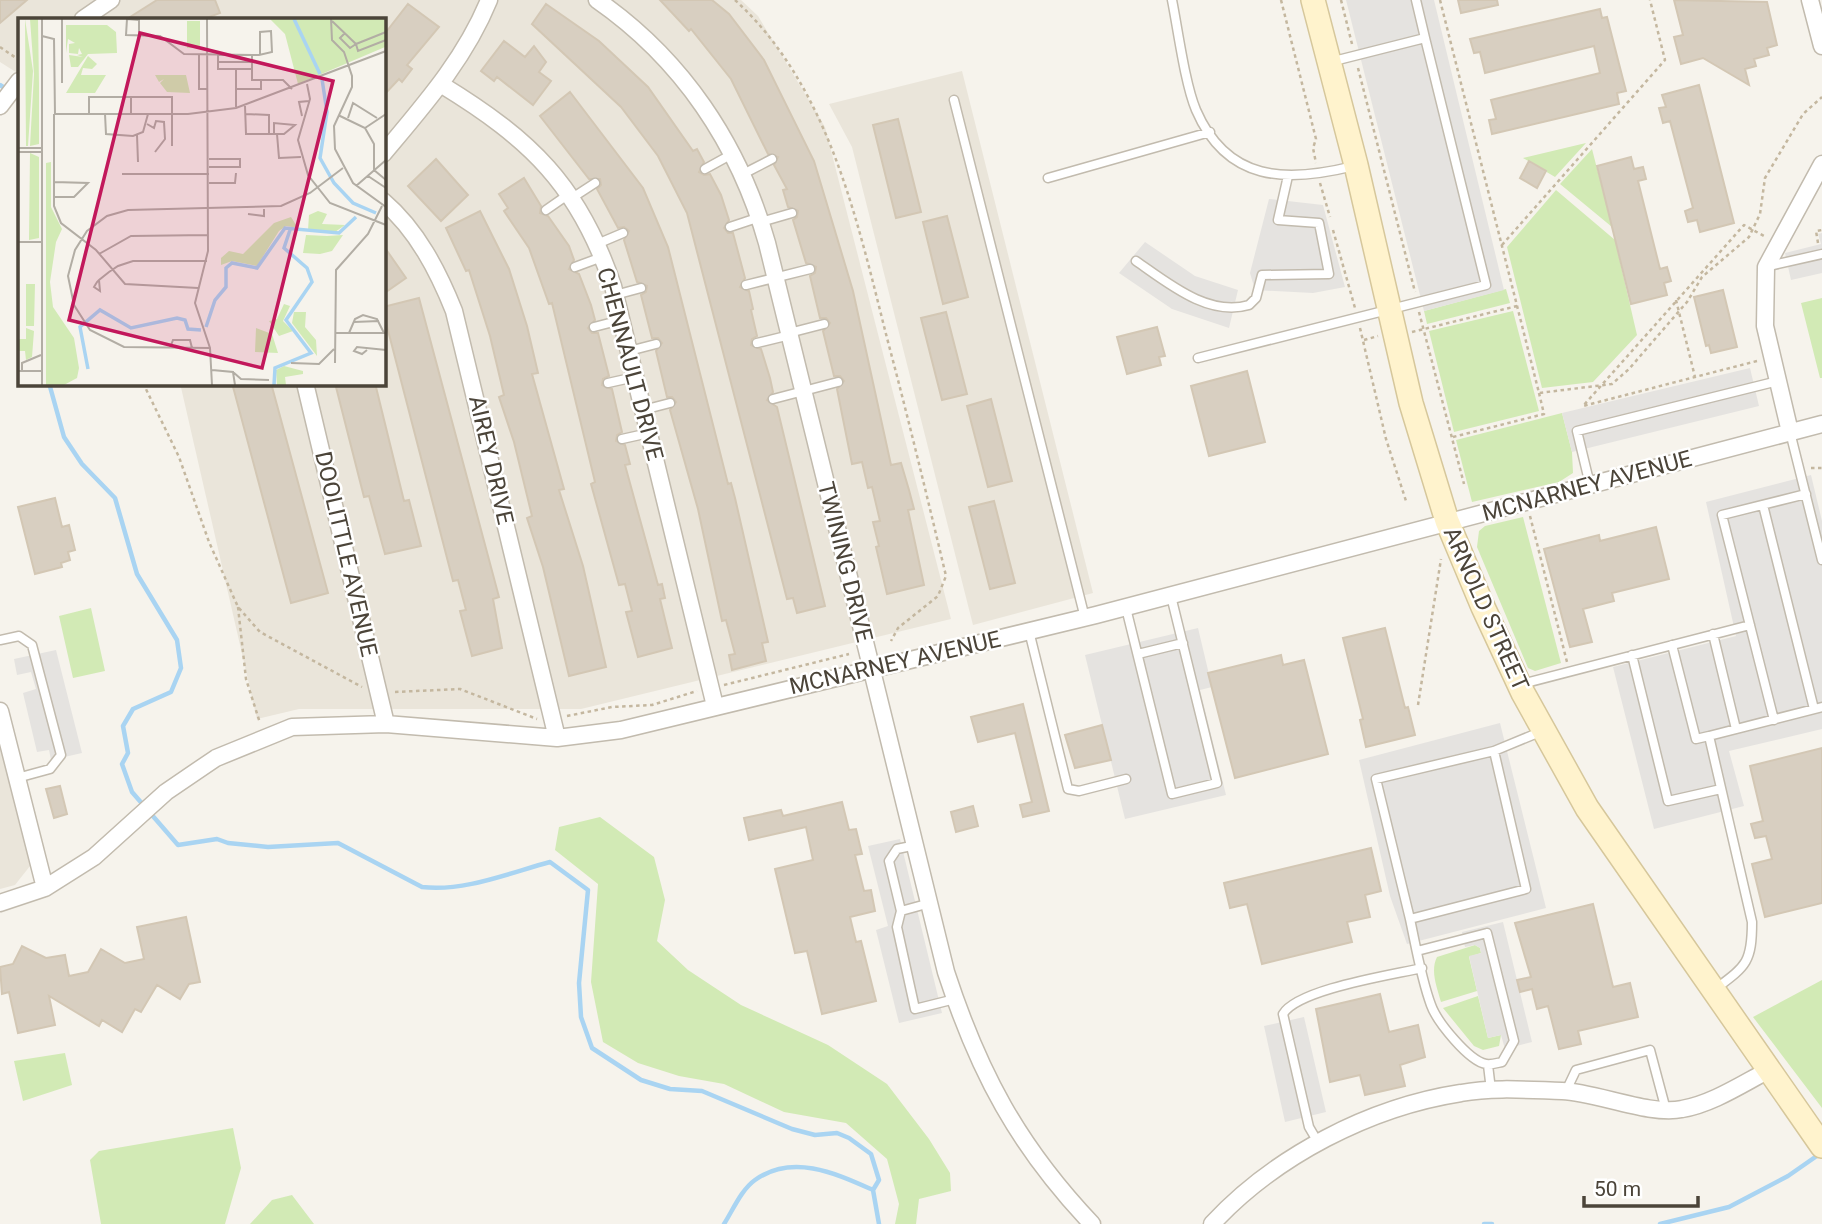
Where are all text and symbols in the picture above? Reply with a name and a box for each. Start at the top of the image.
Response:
inset map [18,18,385,385]
street label: CHENNAULT DRIVE [591,265,669,463]
street label: AIREY DRIVE [463,393,519,527]
street label: MCNARNEY AVENUE [1479,445,1695,527]
street label: DOOLITTLE AVENUE [309,449,383,659]
street label: TWINING DRIVE [812,479,878,645]
street label: ARNOLD STREET [1438,523,1534,695]
street label: MCNARNEY AVENUE [787,626,1003,700]
scale bar [1584,1164,1698,1208]
text: 50 m [1594,1177,1641,1201]

